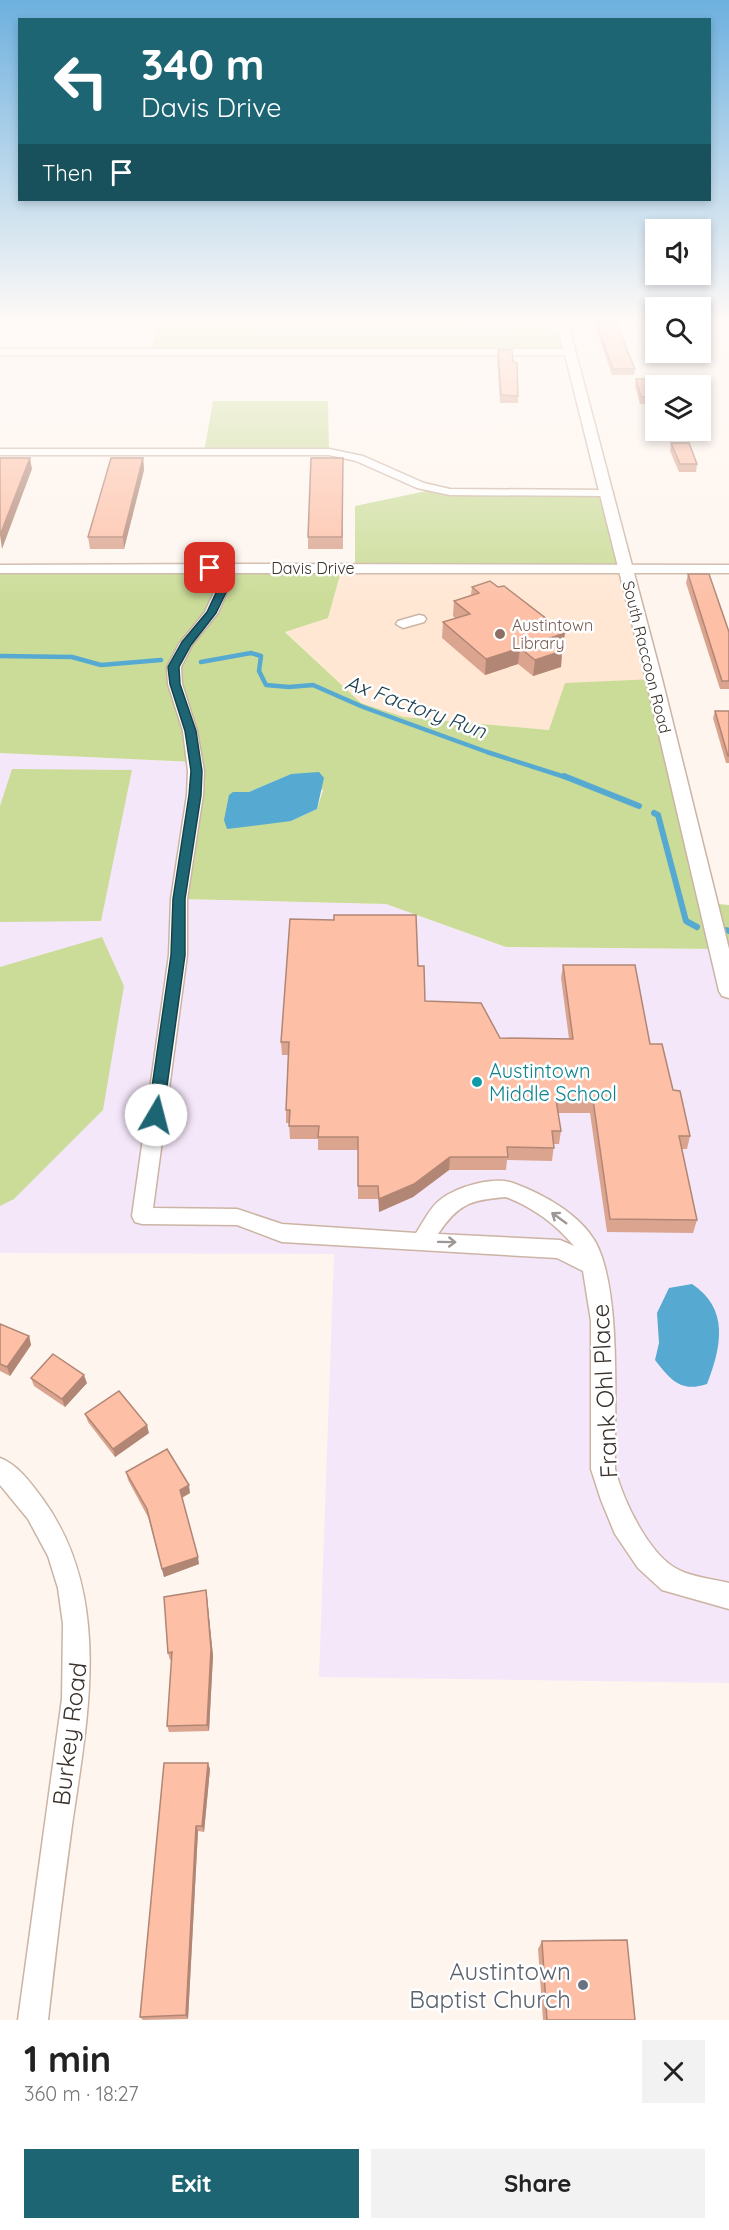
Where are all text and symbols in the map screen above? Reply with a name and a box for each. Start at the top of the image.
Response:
text: 340 m [141,38,265,91]
icon: left [42,42,120,120]
text: Davis Drive [141,90,282,124]
icon: arrive [105,156,138,189]
text: Then [42,159,93,187]
map controls [645,219,711,441]
button: sound [645,219,711,285]
button: search [645,297,711,363]
button: layers [645,375,711,441]
pin [184,542,235,593]
icon: arrive [193,551,226,584]
street label: Davis Drive [271,558,355,578]
street label: South Raccoon Road [618,579,676,735]
place label: Austintown Library [512,615,593,653]
marker: Austintown Library [493,627,507,641]
water label: Ax Factory Run [342,668,491,744]
place label: Austintown Middle School [489,1058,617,1106]
marker: Austintown Middle School [470,1075,484,1089]
position arrow [124,1083,188,1147]
one-way arrow [552,1212,568,1224]
one-way arrow [437,1236,457,1248]
street label: Frank Ohl Place [584,1303,624,1479]
street label: Burkey Road [45,1661,93,1807]
place label: Austintown Baptist Church [409,1956,571,2014]
marker: Austintown Baptist Church [576,1978,590,1992]
text: 1 min [24,2036,111,2081]
button: close [642,2040,705,2103]
text: 360 m · 18:27 [24,2081,139,2106]
button: Exit [24,2149,359,2218]
button: Share [371,2149,705,2218]

